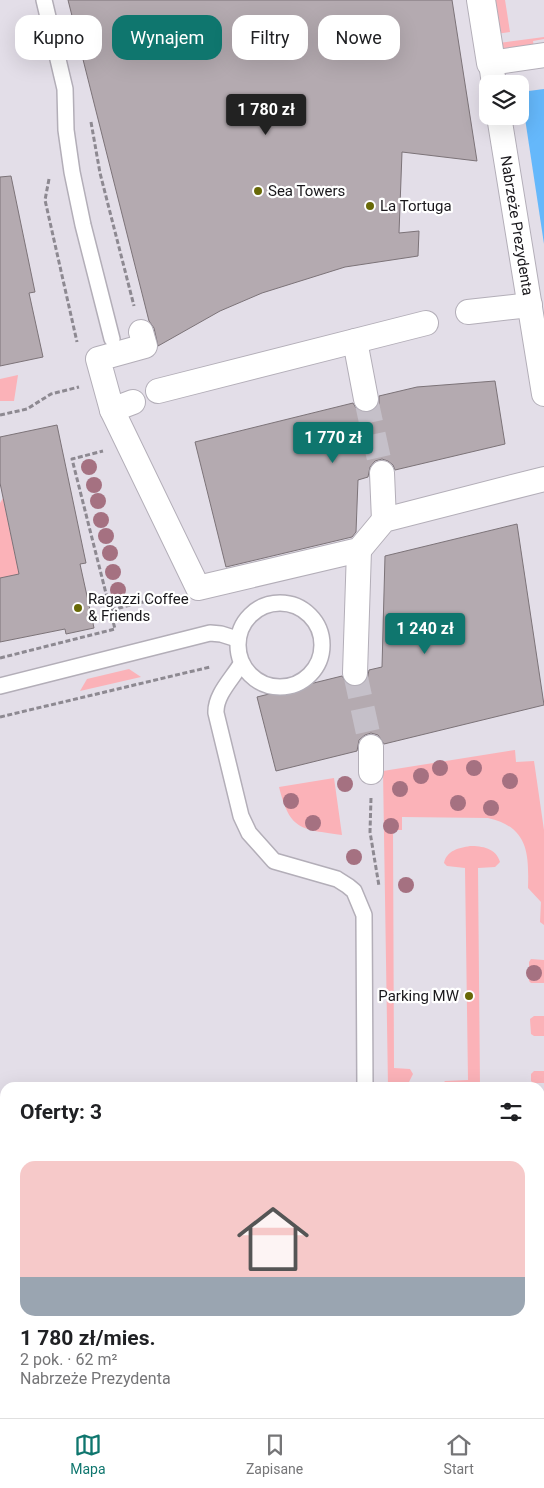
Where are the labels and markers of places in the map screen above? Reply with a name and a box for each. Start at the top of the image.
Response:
pin: 1 780 zł [214,94,318,136]
place label: Sea Towers [268,182,345,200]
marker: Sea Towers [252,185,264,197]
place label: La Tortuga [380,197,452,215]
marker: La Tortuga [364,200,376,212]
pin: 1 770 zł [281,422,385,464]
place label: Ragazzi Coffee & Friends [88,590,189,625]
marker: Ragazzi Coffee & Friends [72,602,84,614]
pin: 1 240 zł [373,612,477,655]
place label: Parking MW [378,987,459,1005]
marker: Parking MW [463,990,475,1002]

